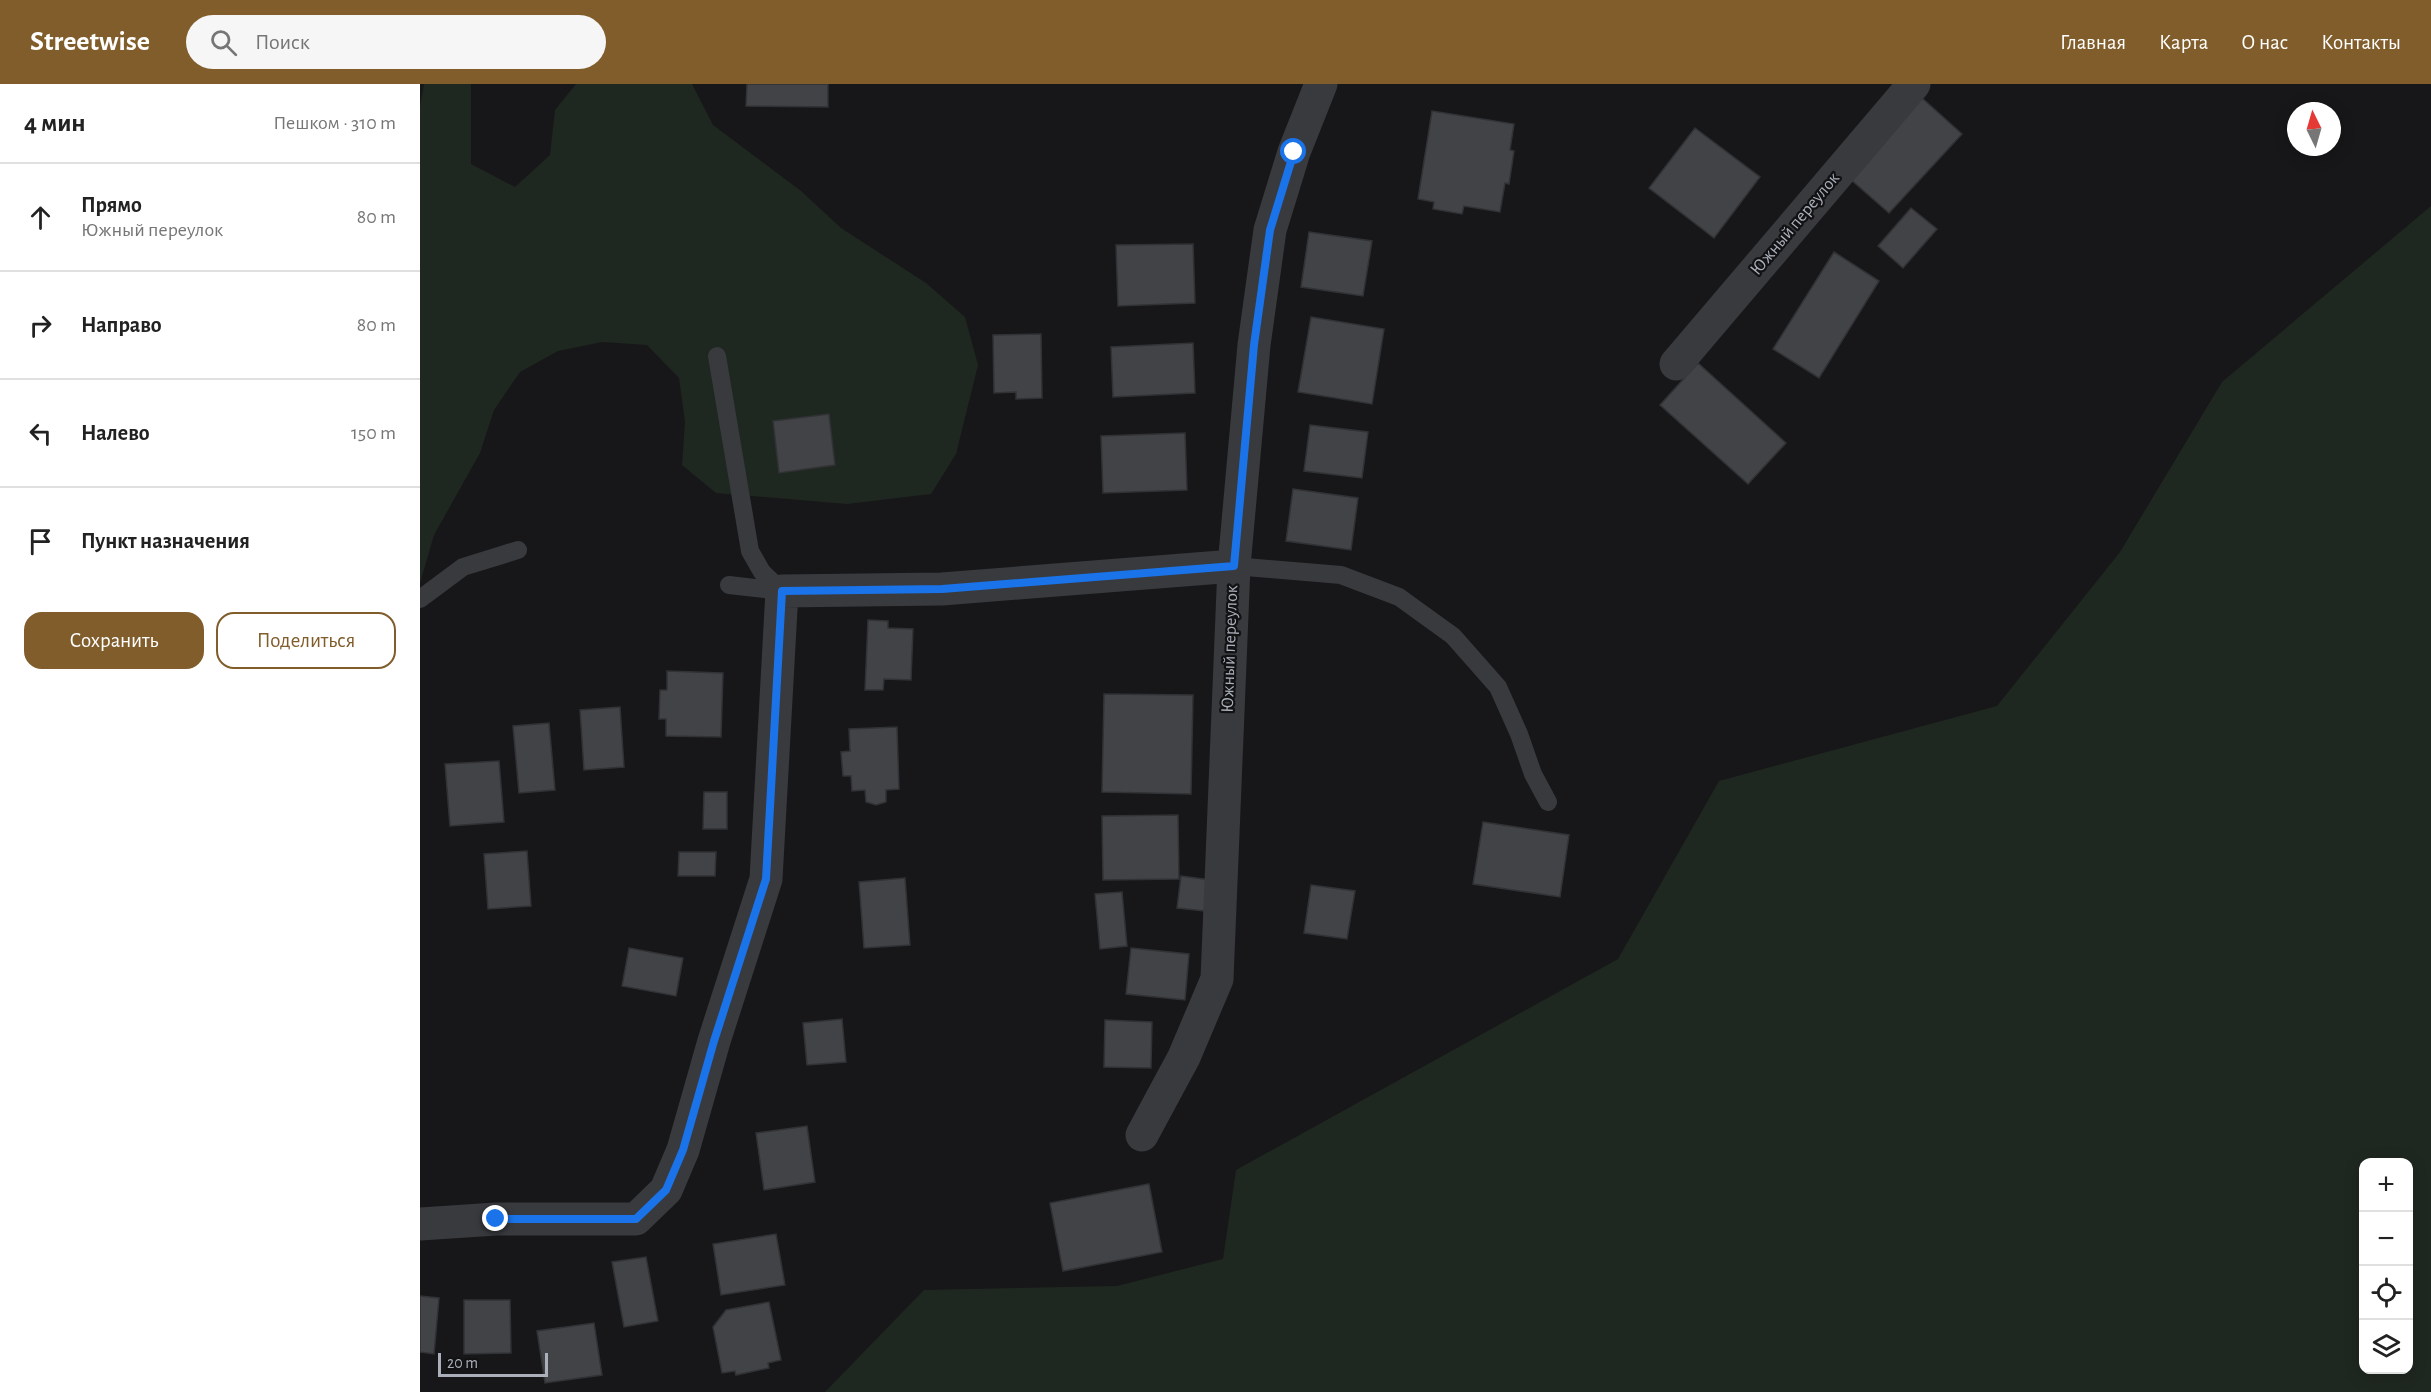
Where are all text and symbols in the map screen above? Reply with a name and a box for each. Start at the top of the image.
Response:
search box [186,15,606,69]
icon: search [207,26,240,59]
text: Streetwise [30,28,150,56]
text: Поиск [255,31,310,53]
text: Главная [2060,32,2126,53]
text: Карта [2159,32,2208,53]
text: О нас [2241,32,2288,53]
text: Контакты [2321,32,2401,53]
north arrow [2287,102,2341,156]
text: 4 мин [24,110,86,136]
text: Пешком · 310 m [273,113,396,133]
route start [1280,138,1306,164]
street label: Южный переулок [1747,169,1843,279]
text: Прямо [81,194,142,216]
icon: ahead [24,201,57,234]
text: 80 m [357,207,396,227]
text: Южный переулок [81,220,223,240]
icon: right [24,309,57,342]
text: Направо [81,314,162,336]
text: 80 m [357,315,396,335]
icon: left [24,417,57,450]
text: Налево [81,422,150,444]
text: 150 m [351,423,396,443]
icon: arrive [24,525,57,558]
text: Пункт назначения [81,530,250,552]
street label: Южный переулок [1219,584,1241,713]
button: Сохранить [24,612,204,669]
button: Поделиться [216,612,396,669]
map controls [2359,1158,2413,1374]
button: + [2359,1158,2413,1212]
route end [482,1205,508,1231]
button: − [2359,1212,2413,1266]
button: locate [2359,1266,2413,1320]
button: layers [2359,1320,2413,1374]
scale bar [438,1350,548,1378]
text: 20 m [447,1355,478,1371]

